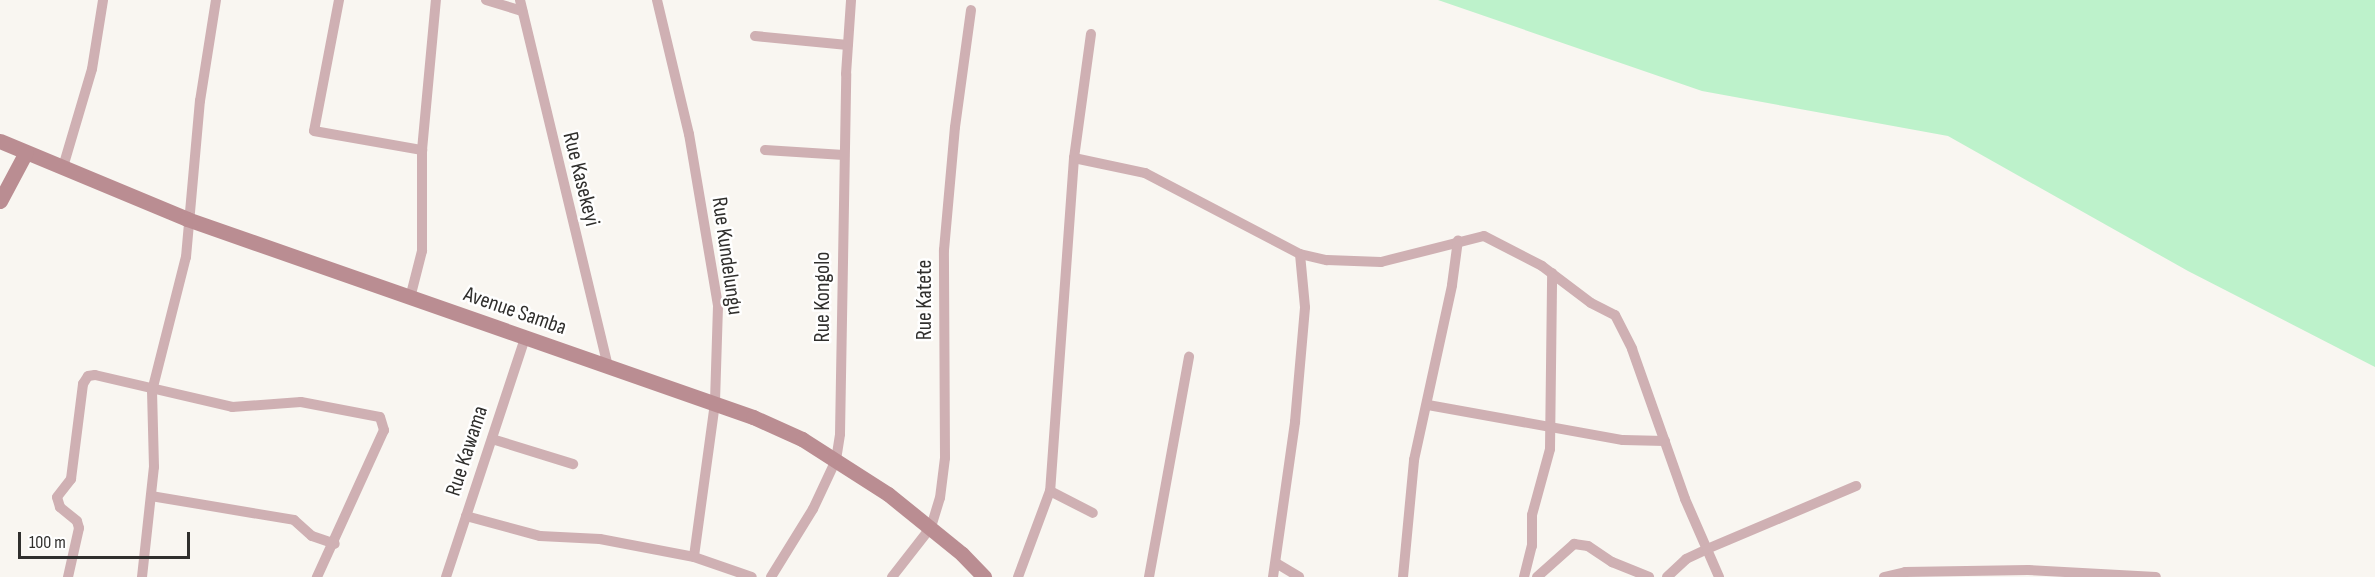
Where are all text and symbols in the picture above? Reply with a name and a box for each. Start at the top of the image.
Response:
street label: Rue Kasekeyi [557,129,605,229]
street label: Rue Kundelungu [706,195,748,317]
street label: Rue Kongolo [810,252,836,342]
street label: Rue Katete [912,260,938,340]
street label: Avenue Samba [460,281,570,341]
street label: Rue Kawama [440,403,494,499]
scale bar [21,520,194,558]
text: 100 m [29,532,66,553]

